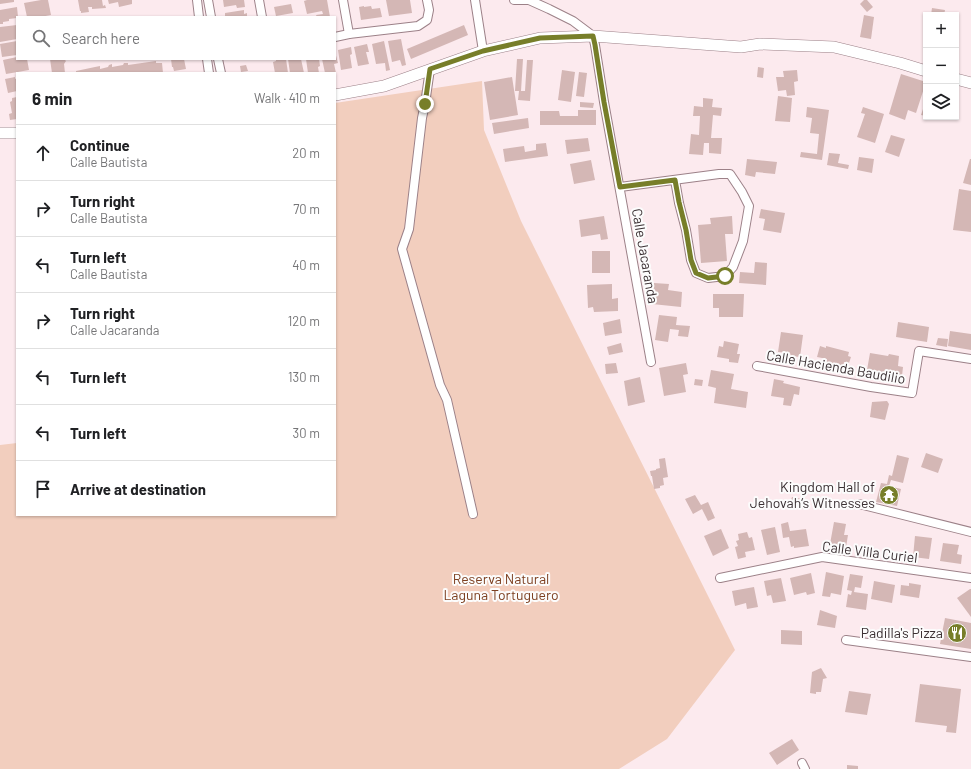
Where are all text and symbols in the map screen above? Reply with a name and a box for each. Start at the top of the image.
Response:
map controls [923,12,959,120]
button: + [923,12,959,48]
search box [16,16,336,60]
icon: search [30,27,52,49]
text: Search here [62,29,140,47]
button: − [923,48,959,84]
button: layers [923,84,959,120]
text: 6 min [32,88,72,108]
text: Walk · 410 m [254,90,320,106]
route end [416,95,434,113]
text: Continue [70,136,130,154]
icon: ahead [32,142,54,164]
text: 20 m [292,145,320,161]
text: Calle Bautista [70,154,147,170]
text: Turn right [70,192,135,210]
icon: right [32,198,54,220]
text: 70 m [293,201,320,217]
street label: Calle Jacaranda [629,207,662,305]
text: Calle Bautista [70,210,147,226]
text: Turn left [70,248,126,266]
icon: left [32,254,54,276]
text: 40 m [292,257,320,273]
text: Calle Bautista [70,266,147,282]
route start [716,267,734,285]
text: Turn right [70,304,135,322]
icon: right [32,310,54,332]
text: 120 m [288,313,320,329]
text: Calle Jacaranda [70,322,160,338]
street label: Calle Hacienda Baudilio [765,346,907,387]
icon: left [32,366,54,388]
text: Turn left [70,368,126,386]
text: 130 m [288,369,320,385]
icon: left [32,422,54,444]
text: Turn left [70,424,126,442]
text: 30 m [293,425,320,441]
icon: arrive [32,478,54,500]
place label: Kingdom Hall of Jehovah’s Witnesses [750,478,875,511]
text: Arrive at destination [70,480,206,498]
temple icon: Kingdom Hall of Jehovah’s Witnesses [878,484,900,506]
street label: Calle Villa Curiel [821,537,919,566]
park label: Reserva Natural Laguna Tortuguero [443,570,559,603]
restaurant icon: Padilla's Pizza [946,622,968,644]
place label: Padilla's Pizza [861,624,943,641]

